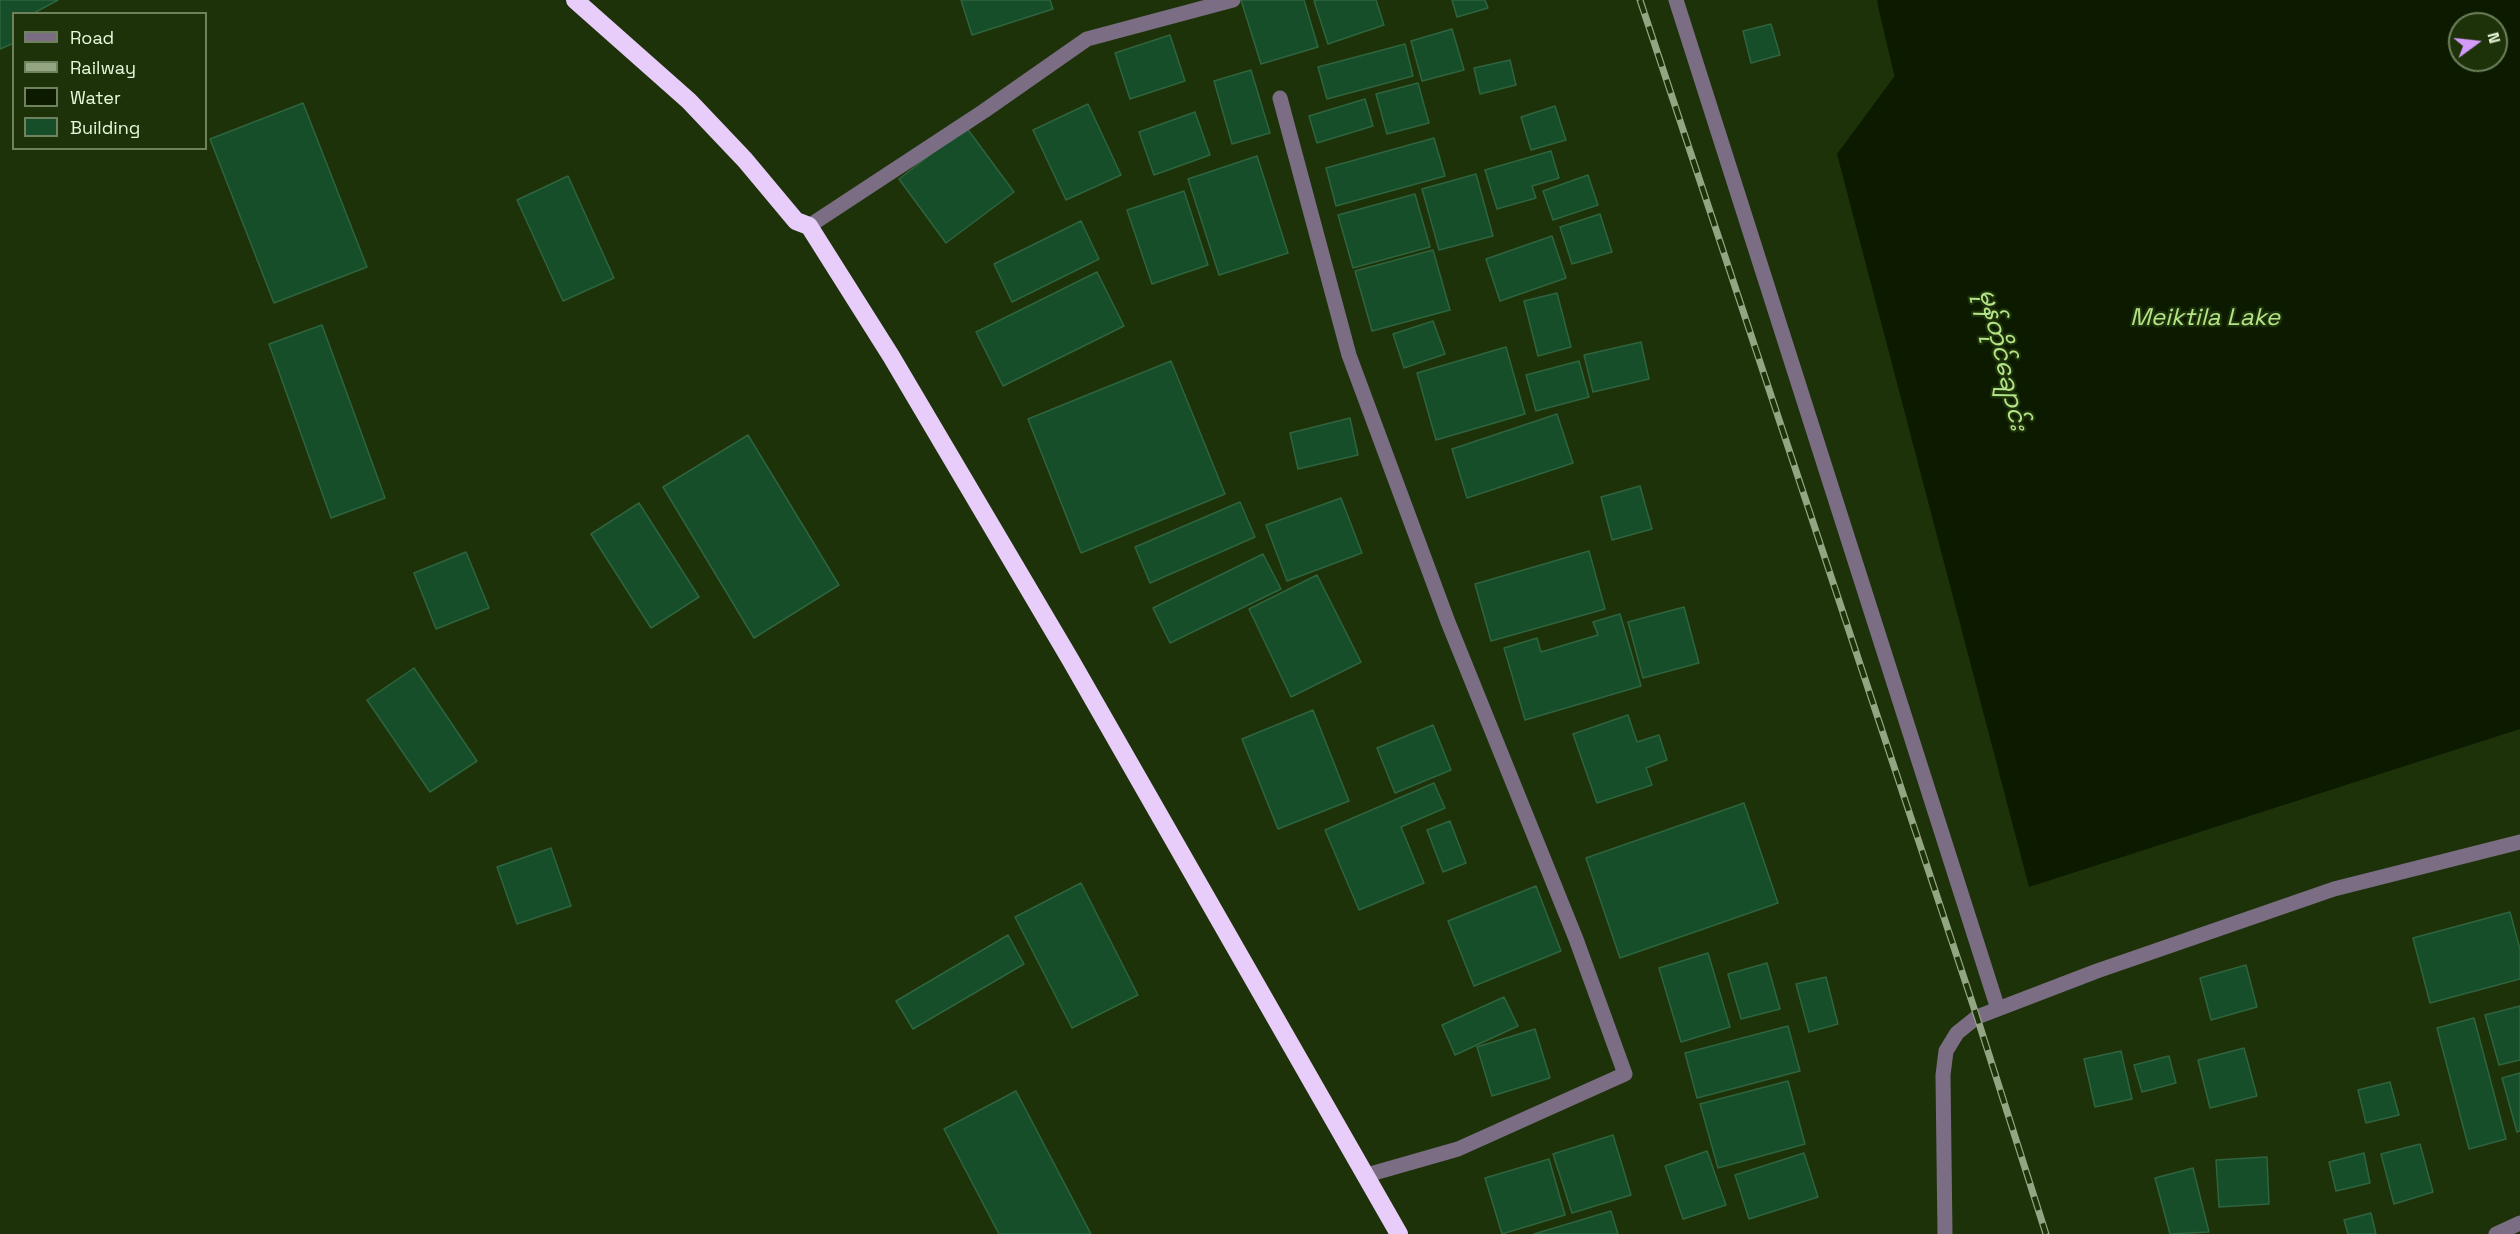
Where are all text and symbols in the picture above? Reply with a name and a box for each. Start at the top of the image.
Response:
legend [12,12,207,150]
north arrow [2448,12,2508,72]
text: Road [70,26,114,49]
text: N [2482,30,2505,46]
text: Railway [70,56,136,79]
text: Water [70,86,121,109]
text: Building [70,116,140,139]
water label: မုန်တိုင်ချောင်း [1972,286,2032,434]
water label: Meiktila Lake [2130,304,2280,332]

